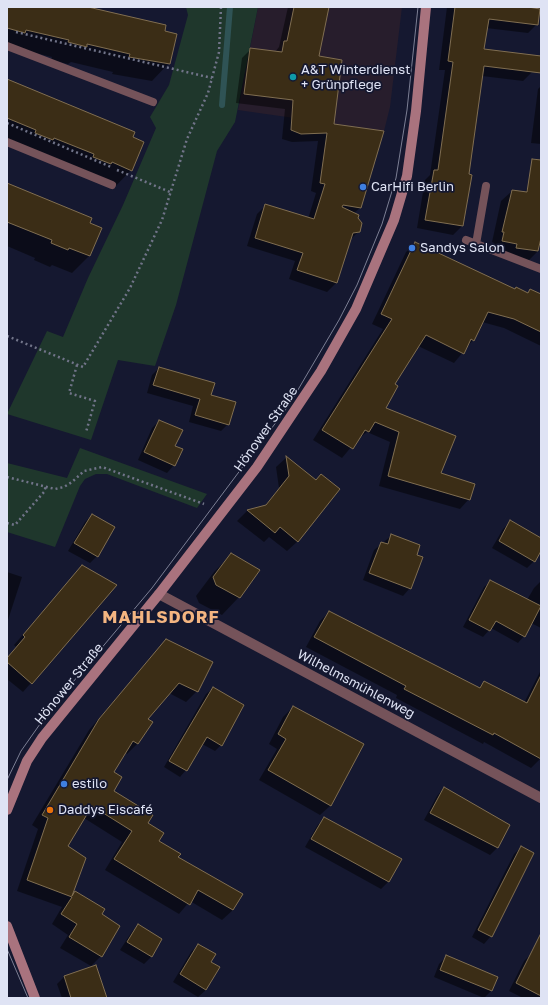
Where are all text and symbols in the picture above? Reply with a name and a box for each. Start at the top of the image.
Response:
place label: A&T Winterdienst + Grünpflege [301,62,410,93]
marker: A&T Winterdienst + Grünpflege [288,72,298,82]
place label: CarHifi Berlin [371,179,454,195]
marker: CarHifi Berlin [358,182,368,192]
place label: Sandys Salon [420,240,505,256]
marker: Sandys Salon [407,243,417,253]
street label: Hönower Straße [231,383,301,475]
district label: MAHLSDORF [102,608,220,628]
street label: Hönower Straße [31,640,107,728]
street label: Wilhelmsmühlenweg [295,646,417,722]
place label: estilo [72,776,107,792]
marker: estilo [59,779,69,789]
place label: Daddys Eiscafé [58,802,153,818]
marker: Daddys Eiscafé [45,805,55,815]

